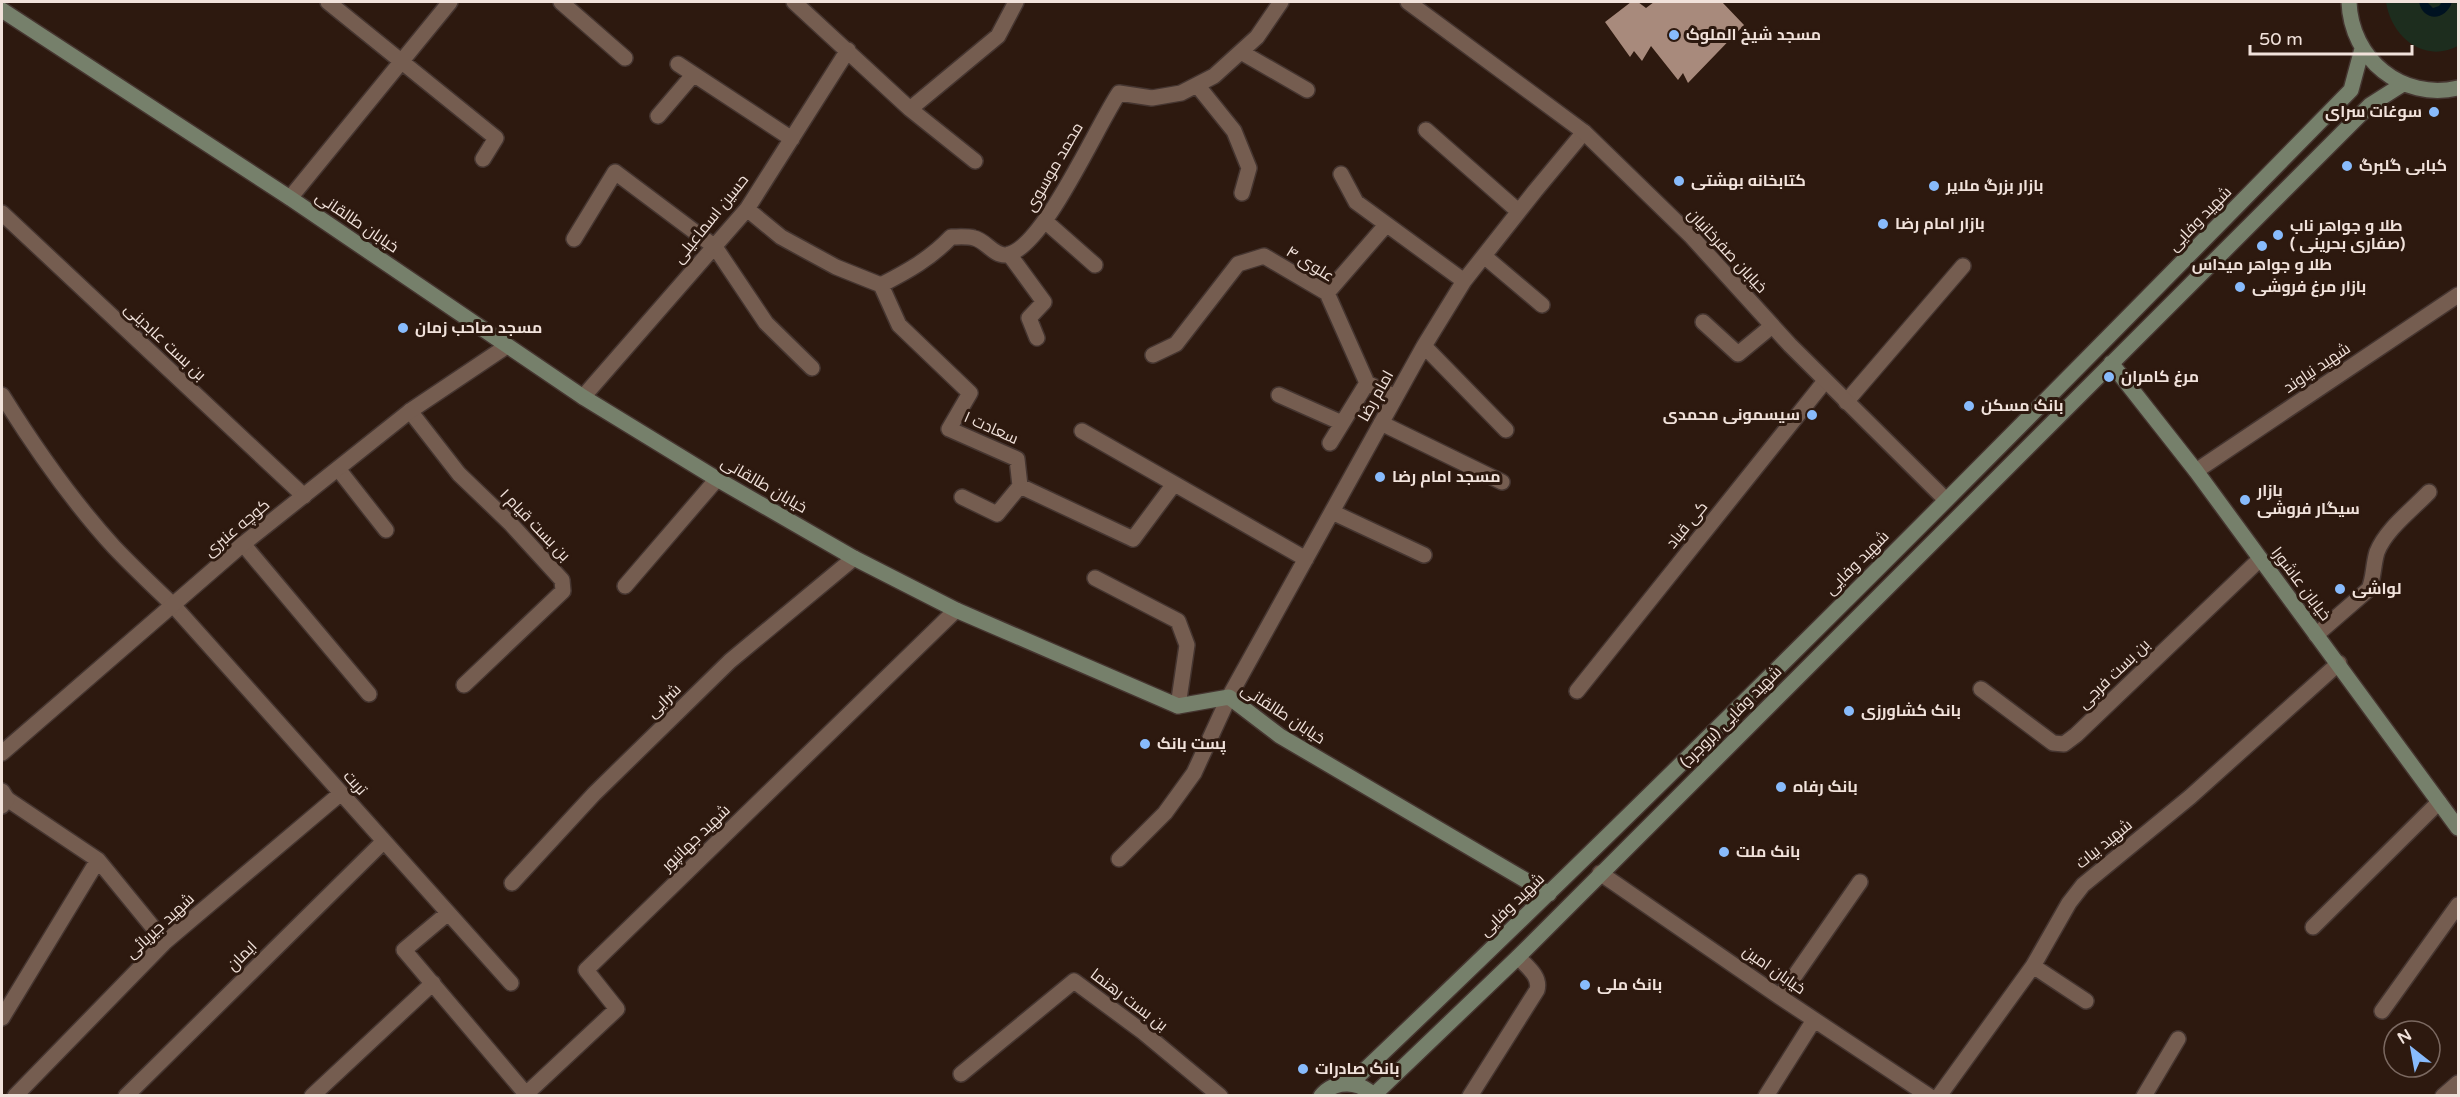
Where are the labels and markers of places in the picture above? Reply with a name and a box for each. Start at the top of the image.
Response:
place label: مسجد شیخ الملوک [1686,25,1821,45]
marker: مسجد شیخ الملوک [1667,28,1681,42]
place label: سوغات سرای [2325,102,2422,122]
marker: سوغات سرای [2427,105,2441,119]
place label: کبابی گلبرگ [2359,156,2447,176]
marker: کبابی گلبرگ [2340,159,2354,173]
place label: کتابخانه بهشتی [1691,171,1806,191]
marker: کتابخانه بهشتی [1672,174,1686,188]
place label: بازار بزرگ ملایر [1945,176,2044,196]
marker: بازار بزرگ ملایر [1927,179,1941,193]
place label: بازار امام رضا [1895,214,1985,235]
place label: طلا و جواهر ناب ( صفاری بحرینی) [2290,216,2405,254]
marker: بازار امام رضا [1876,217,1890,231]
marker: طلا و جواهر ناب ( صفاری بحرینی) [2271,228,2285,242]
marker: طلا و جواهر میداس [2255,239,2269,253]
place label: طلا و جواهر میداس [2192,255,2332,275]
place label: بازار مرغ فروشی [2252,277,2366,297]
marker: بازار مرغ فروشی [2233,280,2247,294]
place label: مسجد صاحب زمان [415,318,542,338]
marker: مسجد صاحب زمان [396,321,410,335]
place label: مرغ کامران [2121,367,2199,387]
marker: مرغ کامران [2102,370,2116,384]
place label: بانک مسکن [1981,396,2064,416]
marker: بانک مسکن [1962,399,1976,413]
place label: سیسمونی محمدی [1663,405,1800,425]
marker: سیسمونی محمدی [1805,408,1819,422]
place label: مسجد امام رضا [1392,467,1501,488]
marker: مسجد امام رضا [1373,470,1387,484]
place label: بازار سیگار فروشی [2256,481,2360,519]
marker: بازار سیگار فروشی [2238,493,2252,507]
place label: لواشی [2352,579,2401,599]
marker: لواشی [2333,582,2347,596]
place label: بانک کشاورزی [1861,701,1961,721]
marker: بانک کشاورزی [1842,704,1856,718]
place label: پست بانک [1157,734,1226,755]
marker: پست بانک [1138,737,1152,751]
place label: بانک رفاه [1793,777,1858,797]
marker: بانک رفاه [1774,780,1788,794]
place label: بانک ملت [1736,842,1800,862]
marker: بانک ملت [1717,845,1731,859]
place label: بانک ملی [1597,975,1662,995]
marker: بانک ملی [1578,978,1592,992]
place label: بانک صادرات [1315,1059,1399,1079]
marker: بانک صادرات [1296,1062,1310,1076]

